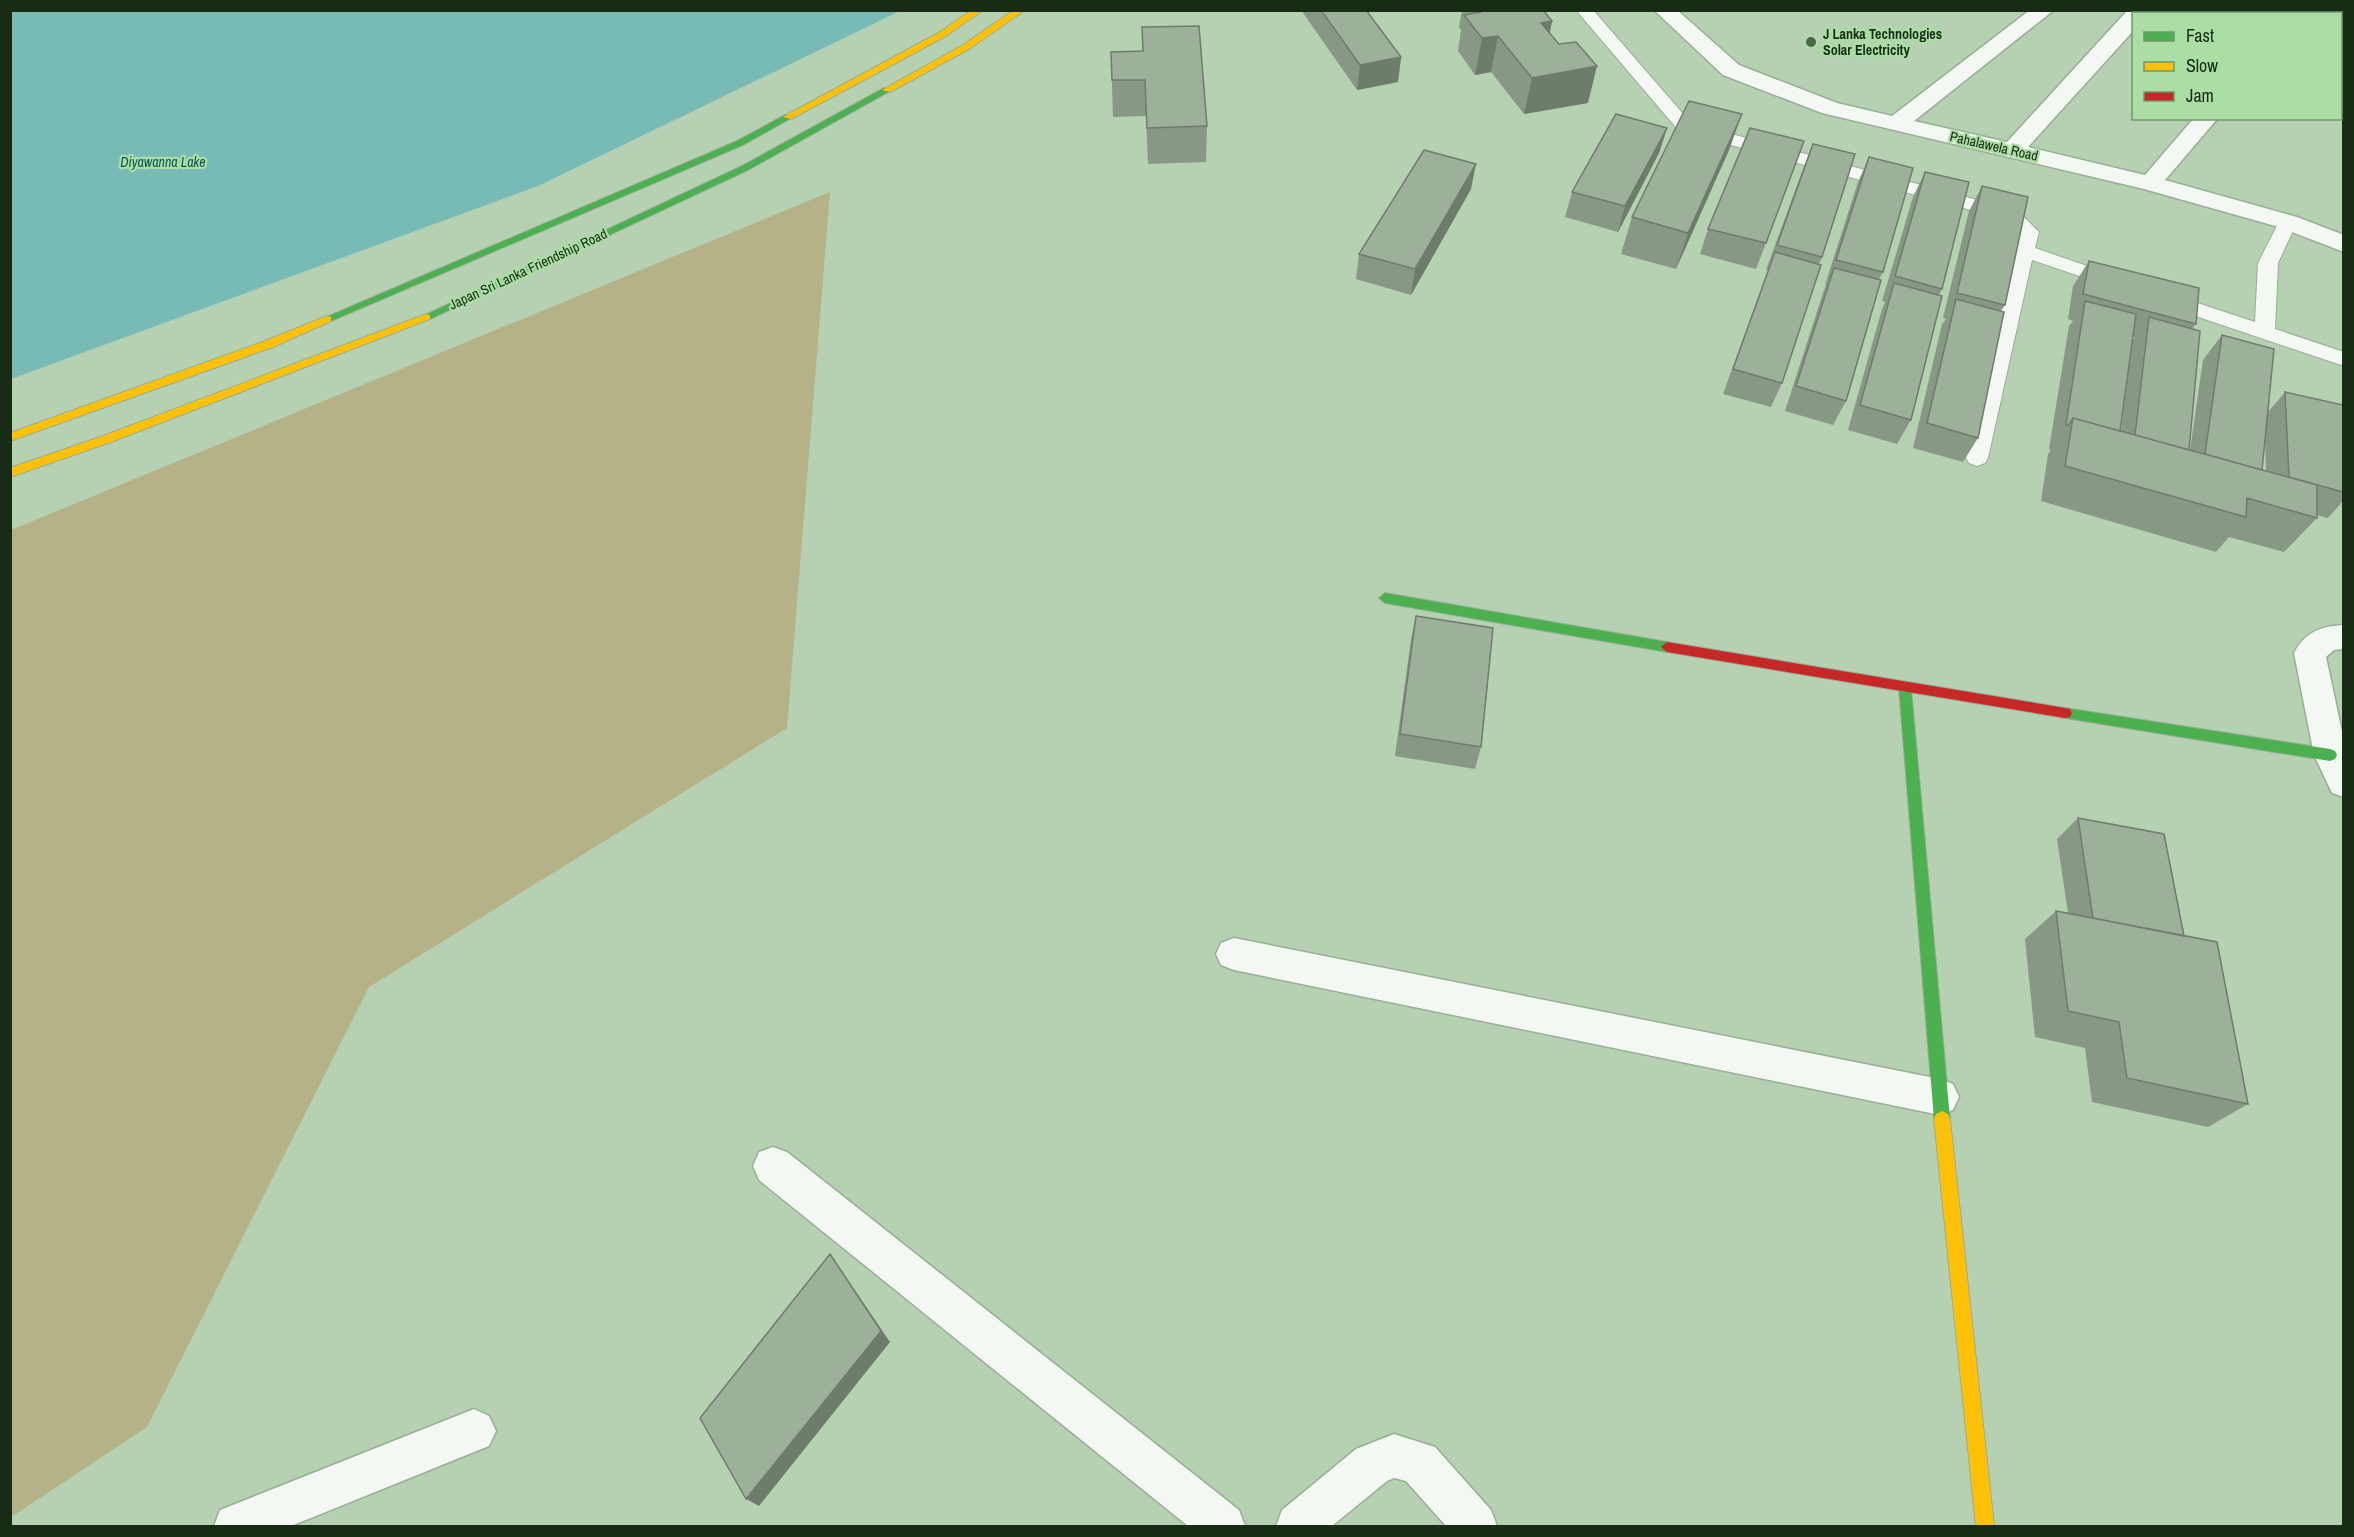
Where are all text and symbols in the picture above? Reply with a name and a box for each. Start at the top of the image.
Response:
legend [2132,12,2342,120]
text: Fast [2186,23,2214,48]
place label: J Lanka Technologies Solar Electricity [1823,25,1942,59]
marker: J Lanka Technologies Solar Electricity [1804,35,1818,49]
text: Slow [2186,53,2218,78]
text: Jam [2186,83,2214,108]
street label: Pahalawela Road [1948,127,2040,165]
water label: Diyawanna Lake [120,153,206,171]
street label: Japan Sri Lanka Friendship Road [446,224,610,314]

